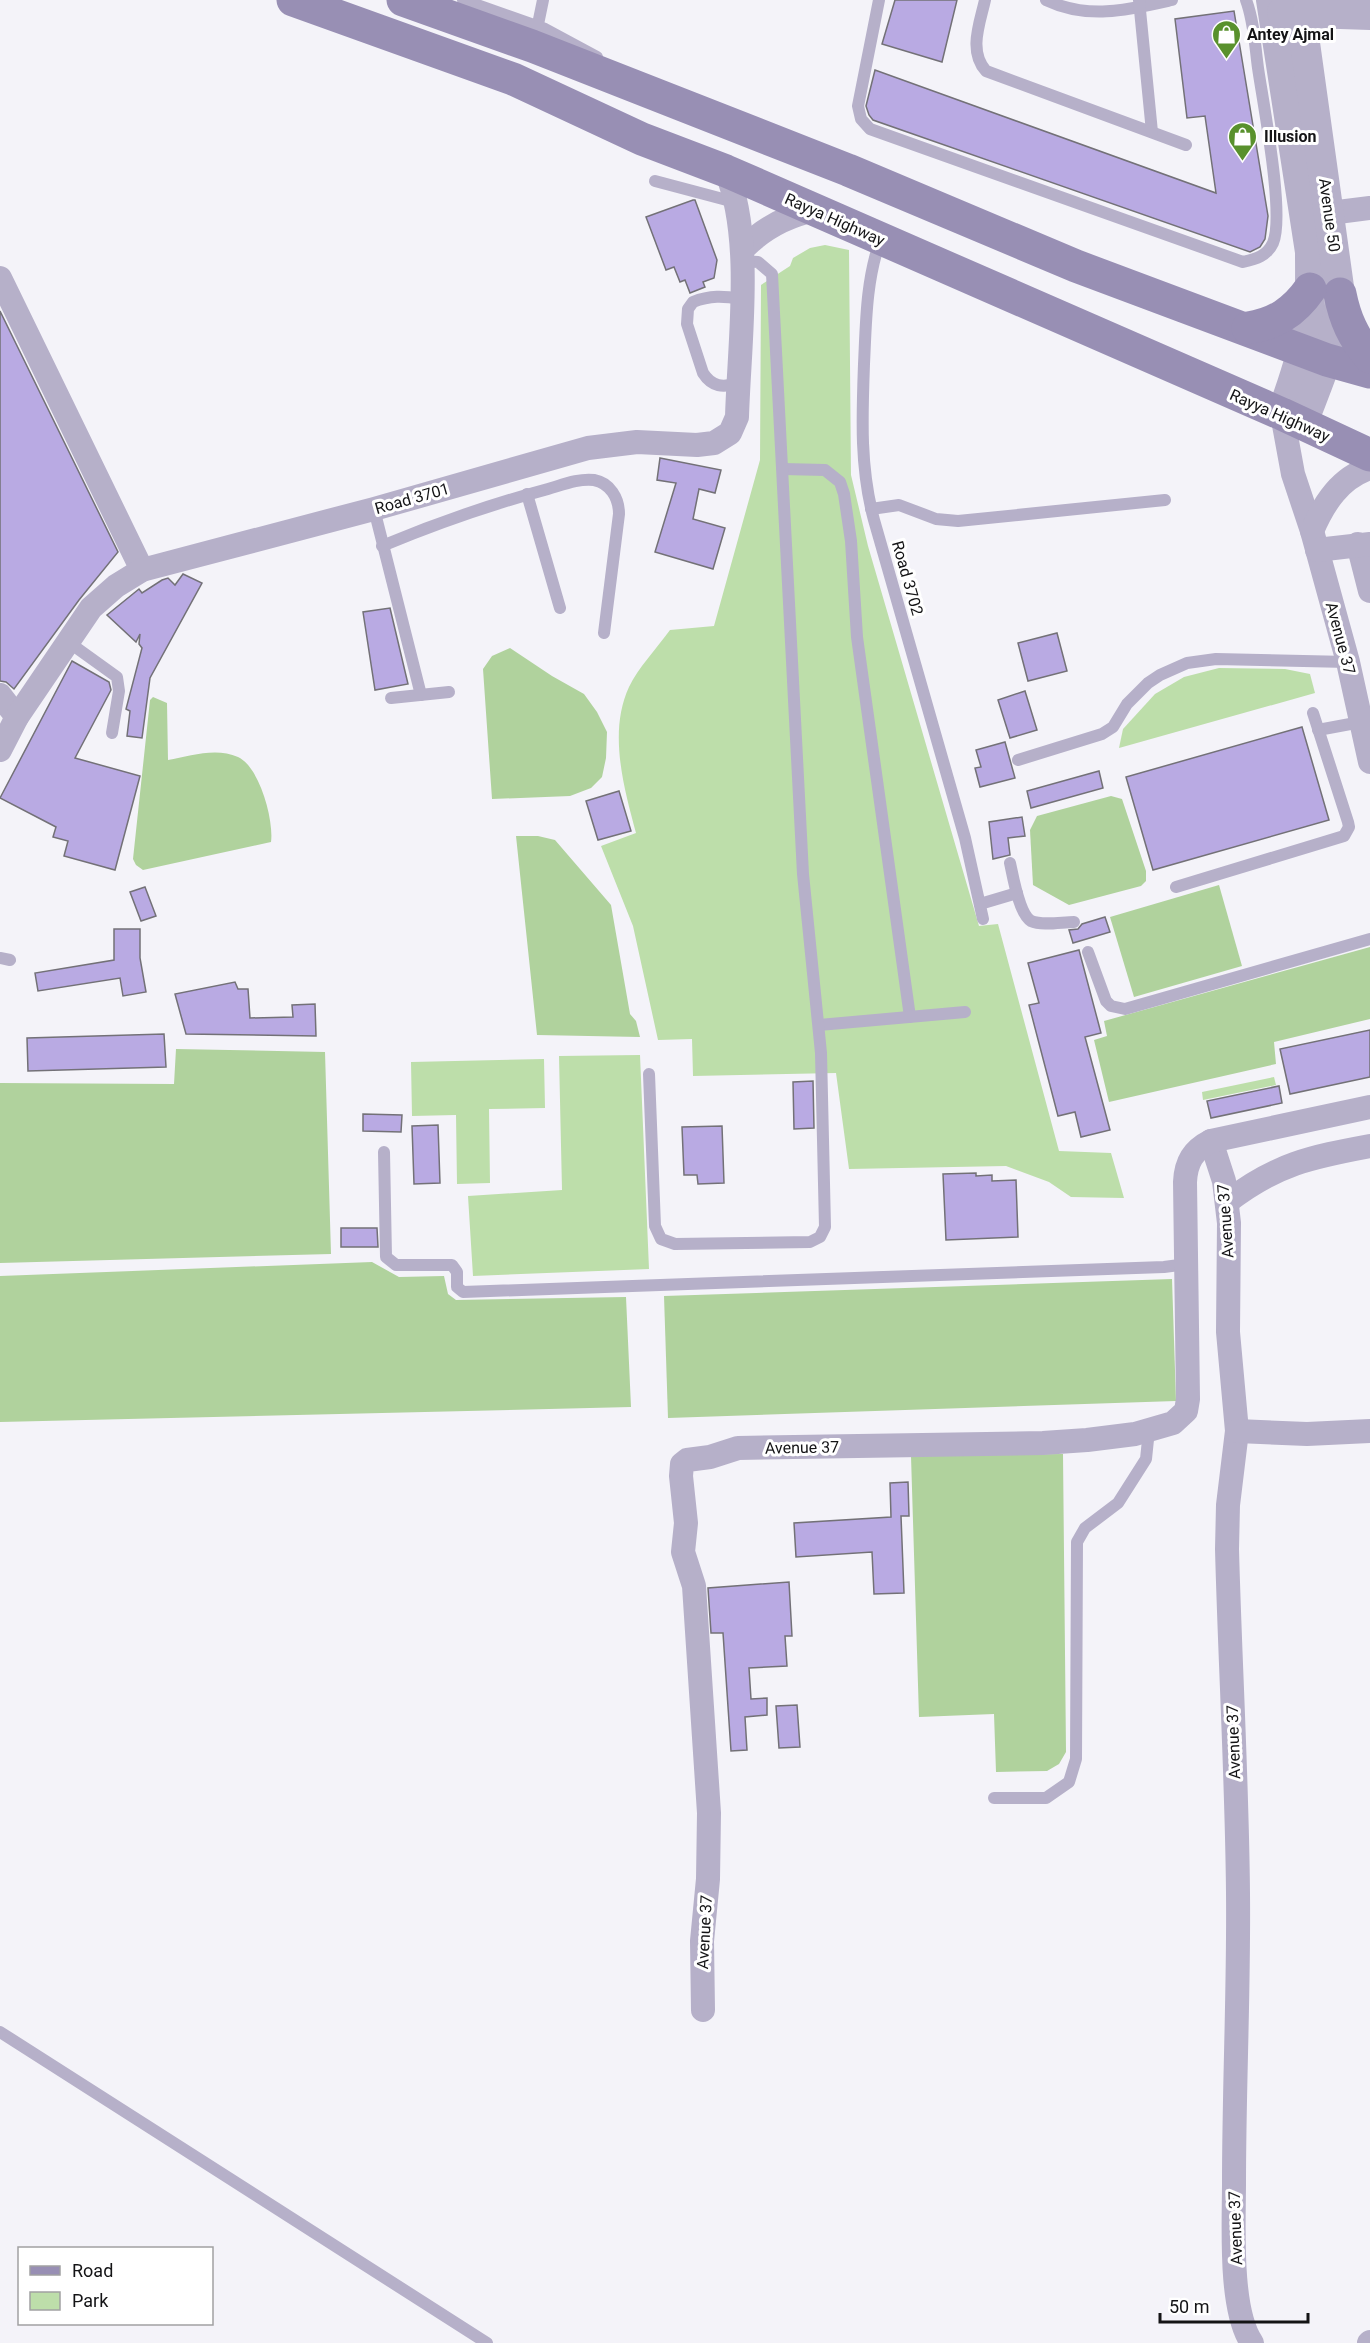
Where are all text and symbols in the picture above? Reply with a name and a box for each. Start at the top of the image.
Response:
shop icon: Antey Ajmal [1210,18,1242,60]
place label: Antey Ajmal [1247,25,1334,44]
shop icon: Illusion [1227,120,1259,162]
place label: Illusion [1264,127,1317,146]
street label: Avenue 50 [1315,177,1344,253]
street label: Rayya Highway [782,189,888,250]
street label: Rayya Highway [1227,385,1333,446]
street label: Road 3701 [373,479,452,518]
street label: Road 3702 [888,539,927,618]
street label: Avenue 37 [1322,600,1359,676]
street label: Avenue 37 [1213,1183,1238,1259]
street label: Avenue 37 [765,1437,839,1458]
street label: Avenue 37 [1223,1705,1244,1779]
street label: Avenue 37 [693,1894,716,1970]
street label: Avenue 37 [1225,2191,1246,2265]
legend [18,2247,213,2325]
text: Road [72,2260,113,2281]
scale bar [1160,2286,1308,2324]
text: Park [72,2290,109,2311]
text: 50 m [1169,2296,1209,2317]

